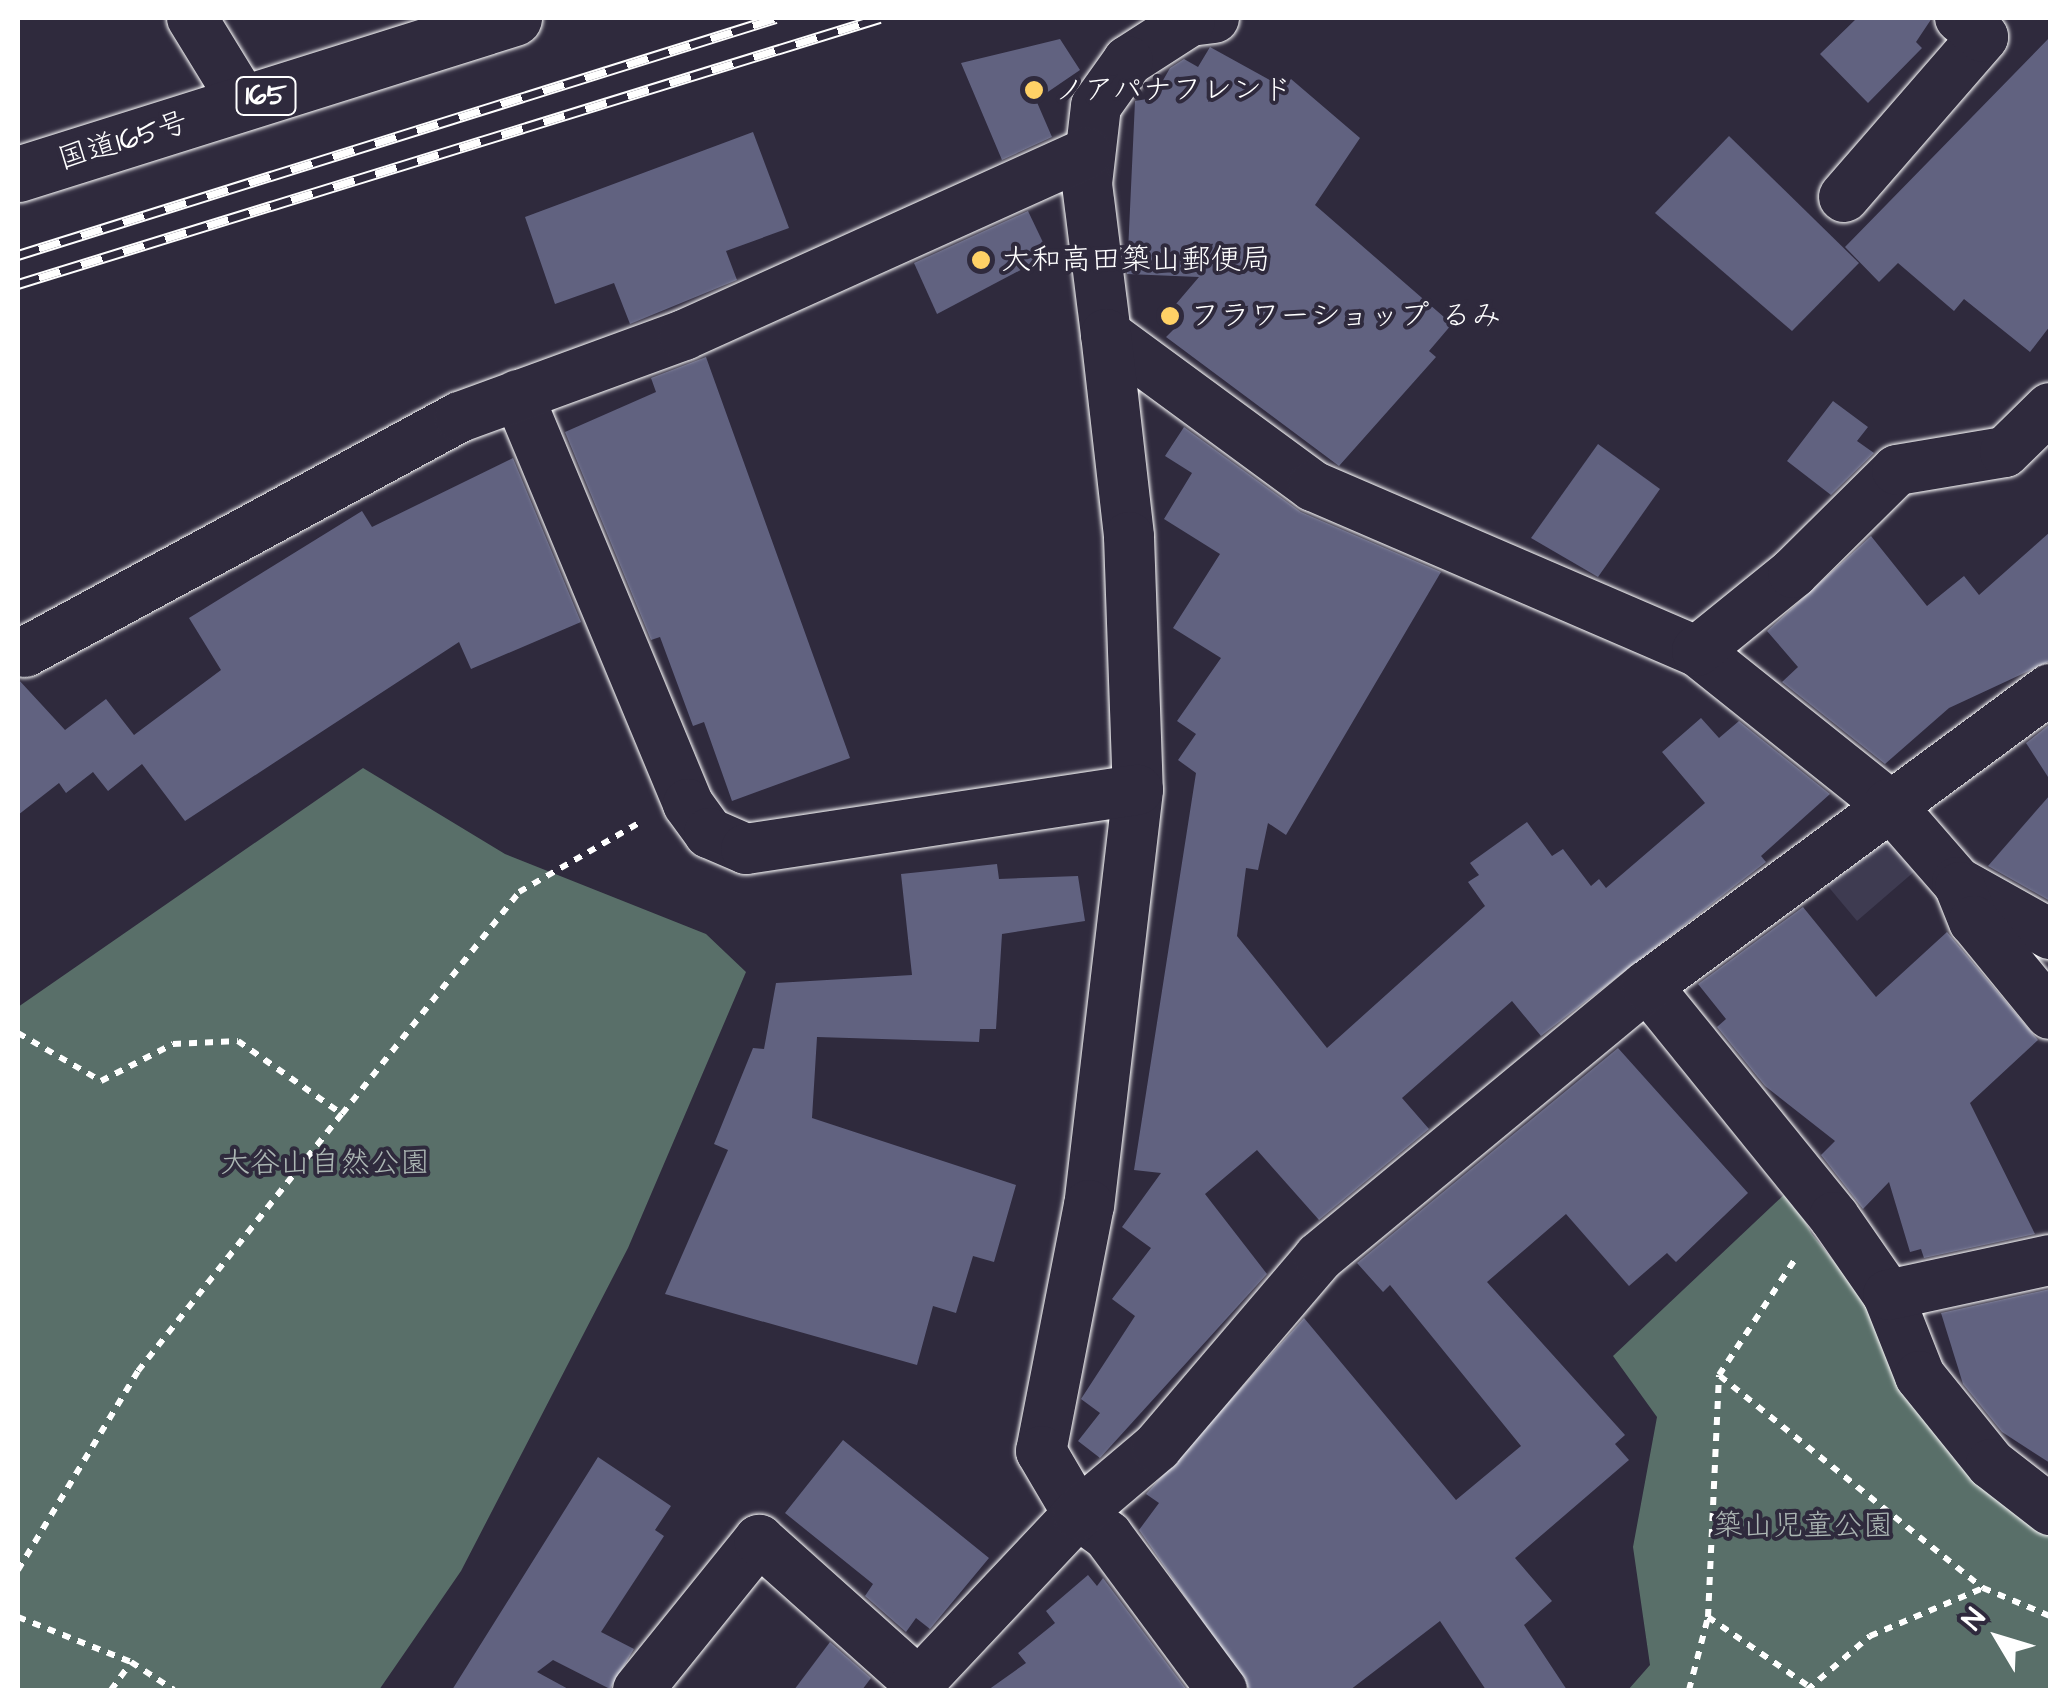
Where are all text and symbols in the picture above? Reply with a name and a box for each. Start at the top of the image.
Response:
place label: ノアパナフレンド [1054,72,1294,108]
road number: 165 [234,73,298,119]
marker: ノアパナフレンド [1023,79,1045,101]
street label: 国道165号 [54,104,192,178]
place label: 大和高田築山郵便局 [1001,242,1271,278]
marker: 大和高田築山郵便局 [970,249,992,271]
place label: フラワーショップ るみ [1190,298,1502,334]
marker: フラワーショップ るみ [1159,305,1181,327]
park label: 大谷山自然公園 [220,1145,430,1181]
park label: 築山児童公園 [1713,1508,1893,1544]
north arrow [1948,1588,2048,1688]
text: N [1953,1600,1995,1638]

